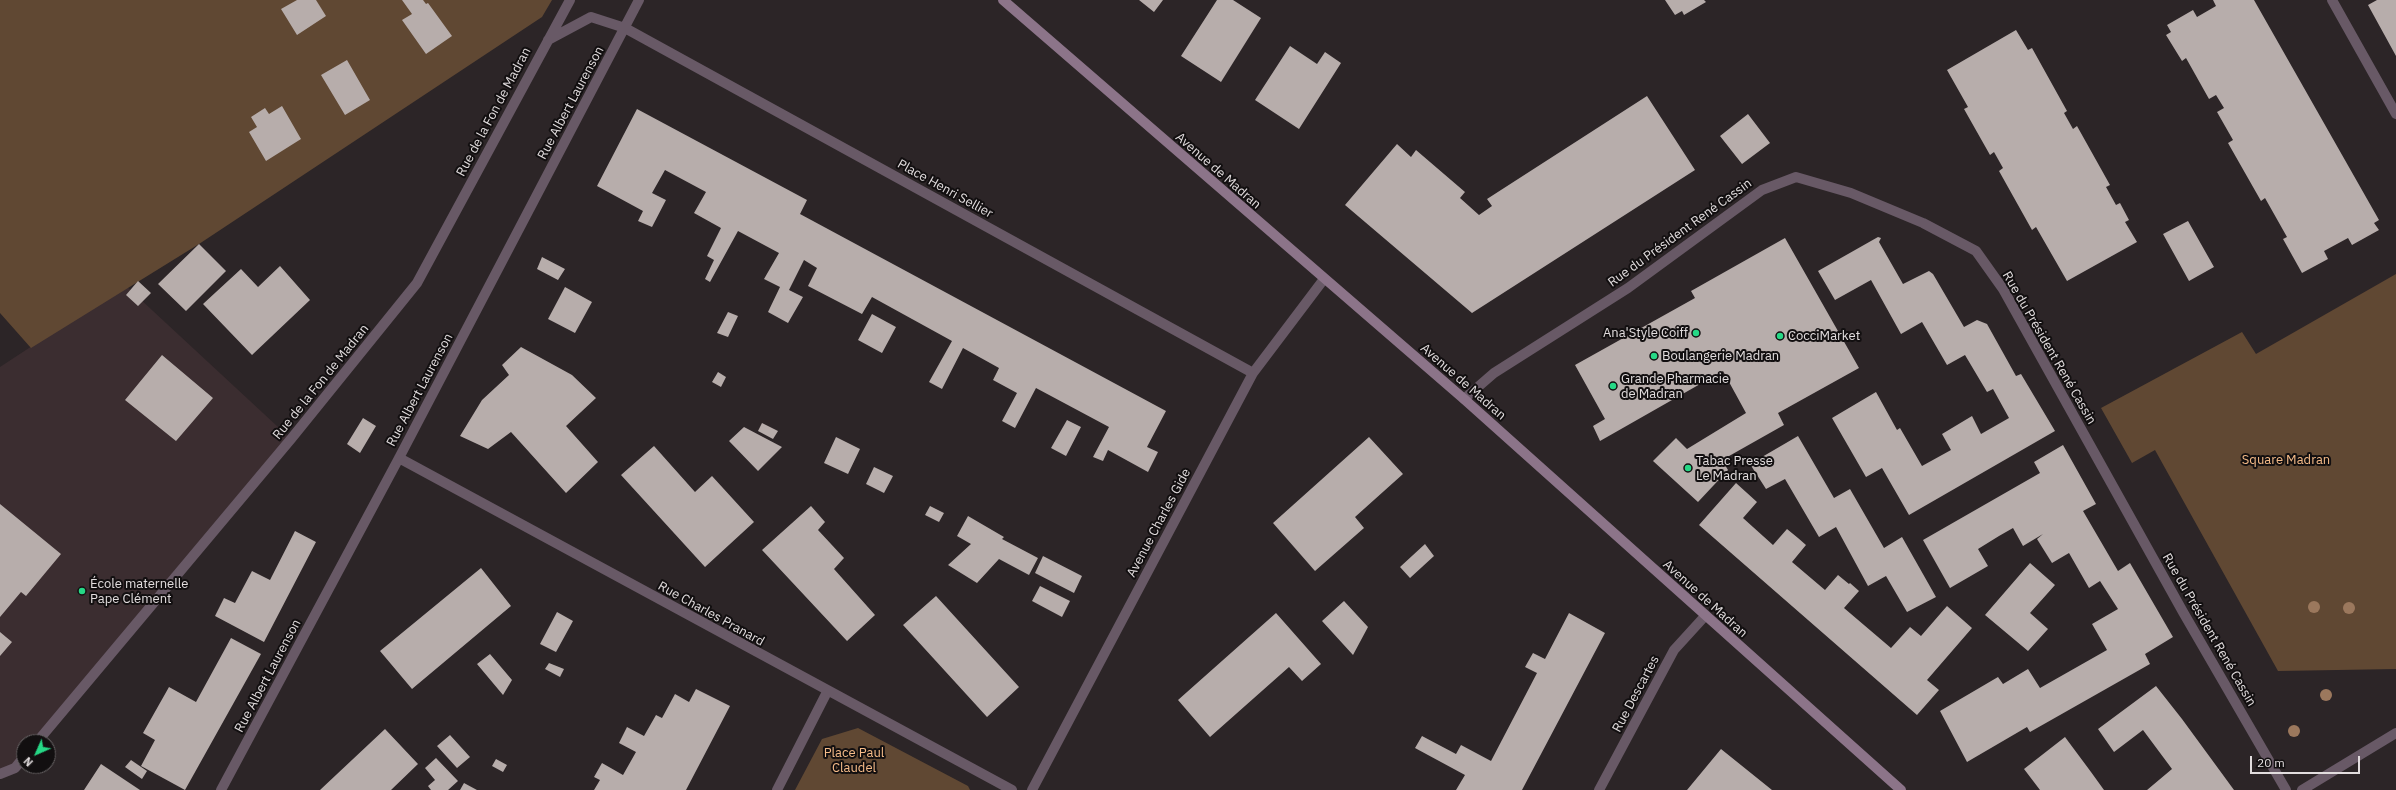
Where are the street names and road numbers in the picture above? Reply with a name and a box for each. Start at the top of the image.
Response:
street label: Rue Albert Laurenson [535,44,607,162]
street label: Rue de la Fon de Madran [453,45,535,179]
street label: Avenue de Madran [1172,130,1264,212]
street label: Place Henri Sellier [895,156,995,222]
street label: Rue du Président René Cassin [1605,176,1755,290]
street label: Rue du Président René Cassin [1999,269,2099,427]
street label: Rue de la Fon de Madran [270,321,372,443]
street label: Rue Albert Laurenson [384,331,456,449]
street label: Avenue de Madran [1417,341,1509,423]
street label: Avenue Charles Gide [1124,466,1194,580]
street label: Rue du Président René Cassin [2159,551,2259,709]
street label: Avenue de Madran [1660,557,1750,641]
street label: Rue Charles Pranard [655,578,767,650]
street label: Rue Albert Laurenson [232,617,304,735]
street label: Rue Descartes [1609,653,1663,735]

